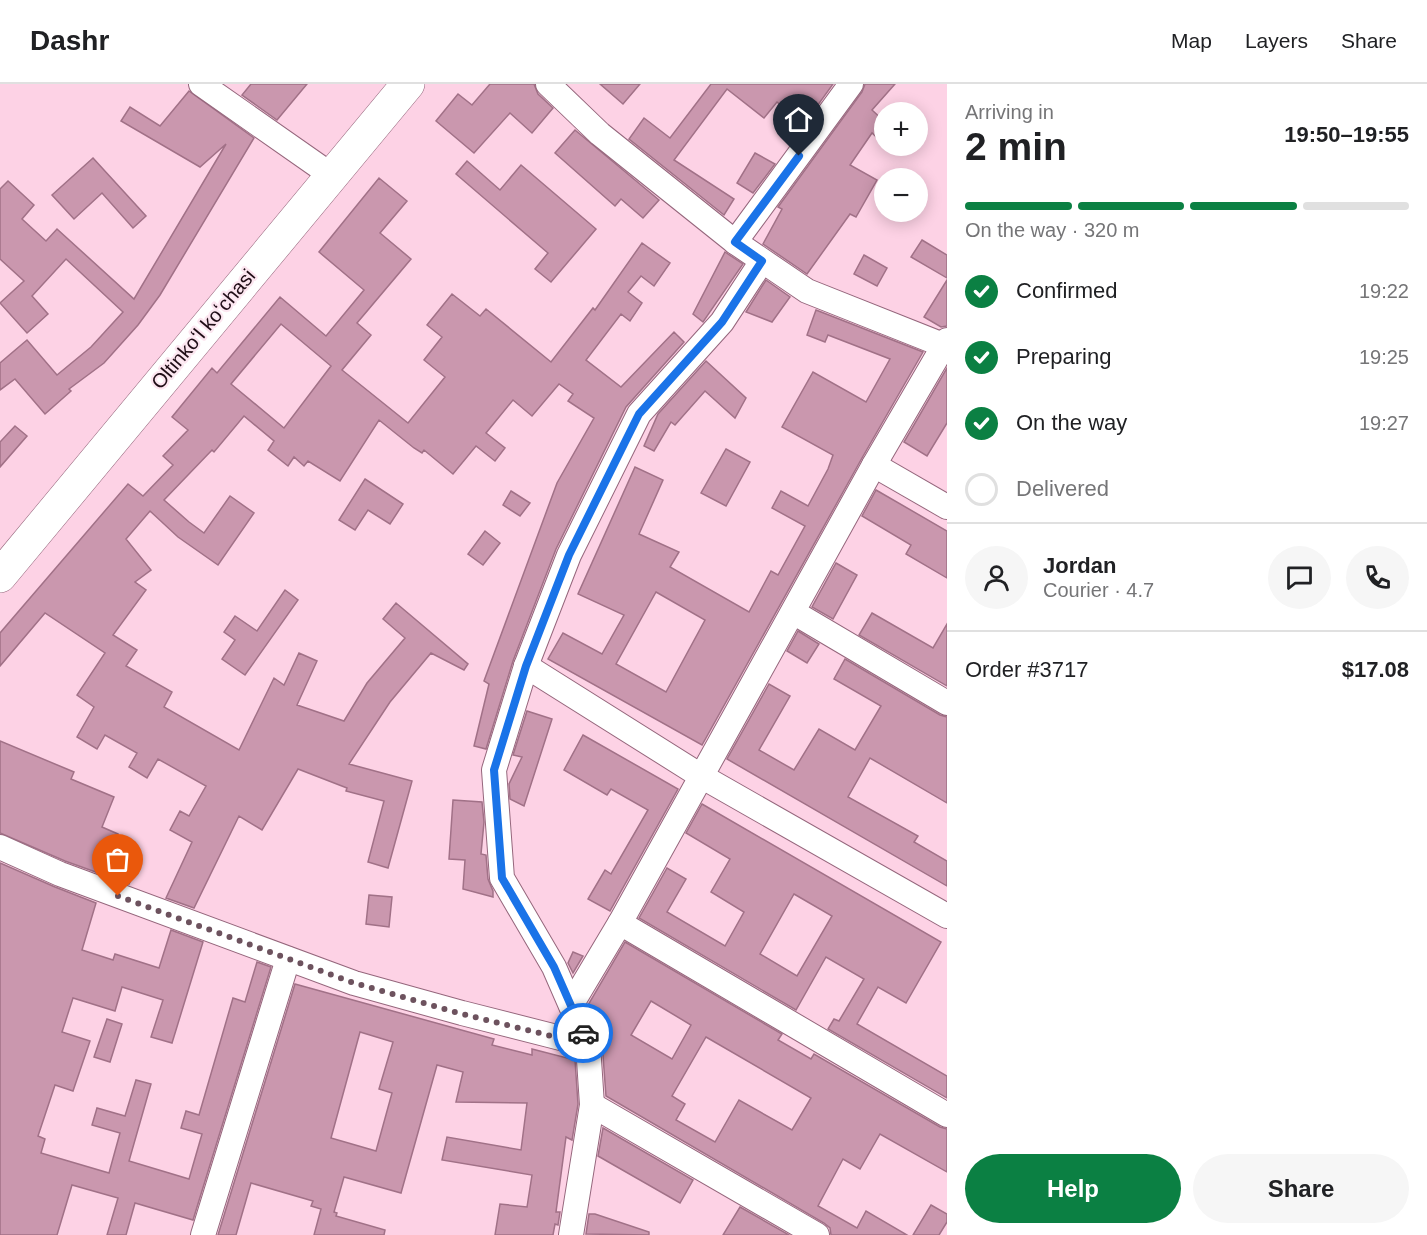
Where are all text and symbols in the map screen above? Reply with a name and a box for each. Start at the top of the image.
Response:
text: Dashr [30,25,109,56]
text: Map [1171,29,1212,52]
text: Layers [1245,29,1308,52]
text: Share [1341,29,1397,52]
pin [773,94,824,156]
text: Arriving in [965,101,1054,123]
map controls [874,102,928,222]
button: + [874,102,928,156]
icon: home [782,103,815,136]
text: 19:50–19:55 [1284,122,1409,147]
text: 2 min [965,125,1067,168]
button: − [874,168,928,222]
text: On the way · 320 m [965,219,1140,241]
street label: Oltinkoʻl koʻchasi [147,265,259,393]
icon: check [965,275,998,308]
text: Confirmed [1016,278,1117,303]
text: 19:22 [1359,280,1409,302]
icon: check [965,341,998,374]
text: Preparing [1016,344,1111,369]
text: 19:25 [1359,346,1409,368]
icon: check [965,407,998,440]
text: On the way [1016,410,1127,435]
text: 19:27 [1359,412,1409,434]
text: Delivered [1016,476,1109,501]
button: person [965,546,1028,609]
button: chat [1268,546,1331,609]
button: phone [1346,546,1409,609]
text: Jordan [1043,553,1116,578]
text: Courier · 4.7 [1043,579,1154,601]
text: Order #3717 [965,657,1089,682]
text: $17.08 [1342,657,1409,682]
pin [92,834,143,896]
icon: bag [101,843,134,876]
courier [553,1003,613,1063]
icon: car [567,1017,600,1050]
button: Help [965,1154,1181,1223]
button: Share [1193,1154,1409,1223]

